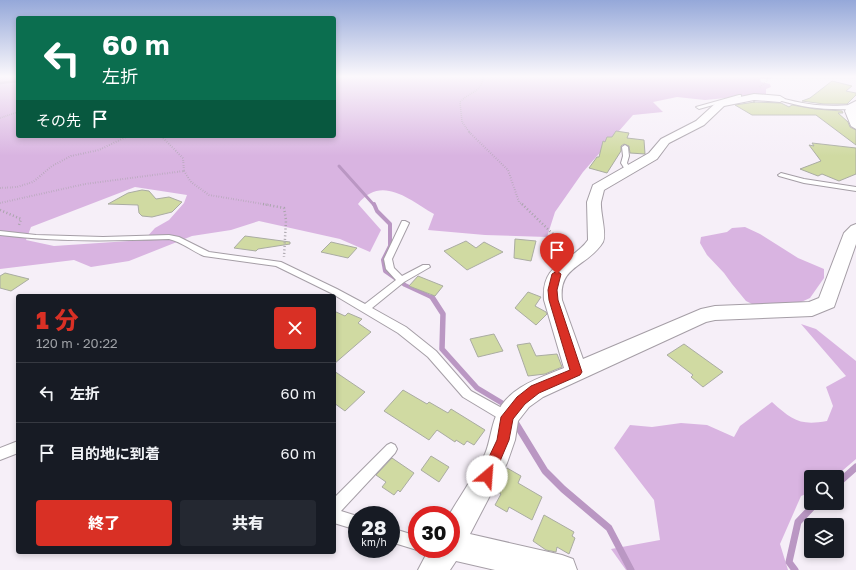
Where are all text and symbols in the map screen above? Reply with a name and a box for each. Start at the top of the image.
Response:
text: 60 m [102,28,169,61]
icon: left [36,32,88,84]
text: 左折 [102,65,138,87]
icon: arrive [89,108,111,130]
text: その先 [36,111,81,129]
pin [540,233,574,274]
icon: arrive [546,239,568,261]
text: 1 分 [36,305,79,334]
button: close [274,307,316,349]
text: 120 m · 20:22 [36,335,118,351]
icon: left [36,382,58,404]
text: 左折 [70,384,100,402]
text: 60 m [281,384,316,402]
icon: arrive [36,442,58,464]
text: 目的地に到着 [70,444,160,462]
text: 60 m [281,444,316,462]
position arrow [466,455,508,497]
map controls [804,470,844,558]
button: search [804,470,844,510]
button: 終了 [36,500,172,546]
button: 共有 [180,500,316,546]
speed limit sign: 30 [408,506,460,558]
text: 28 [361,515,386,539]
button: layers [804,518,844,558]
text: km/h [361,536,387,548]

